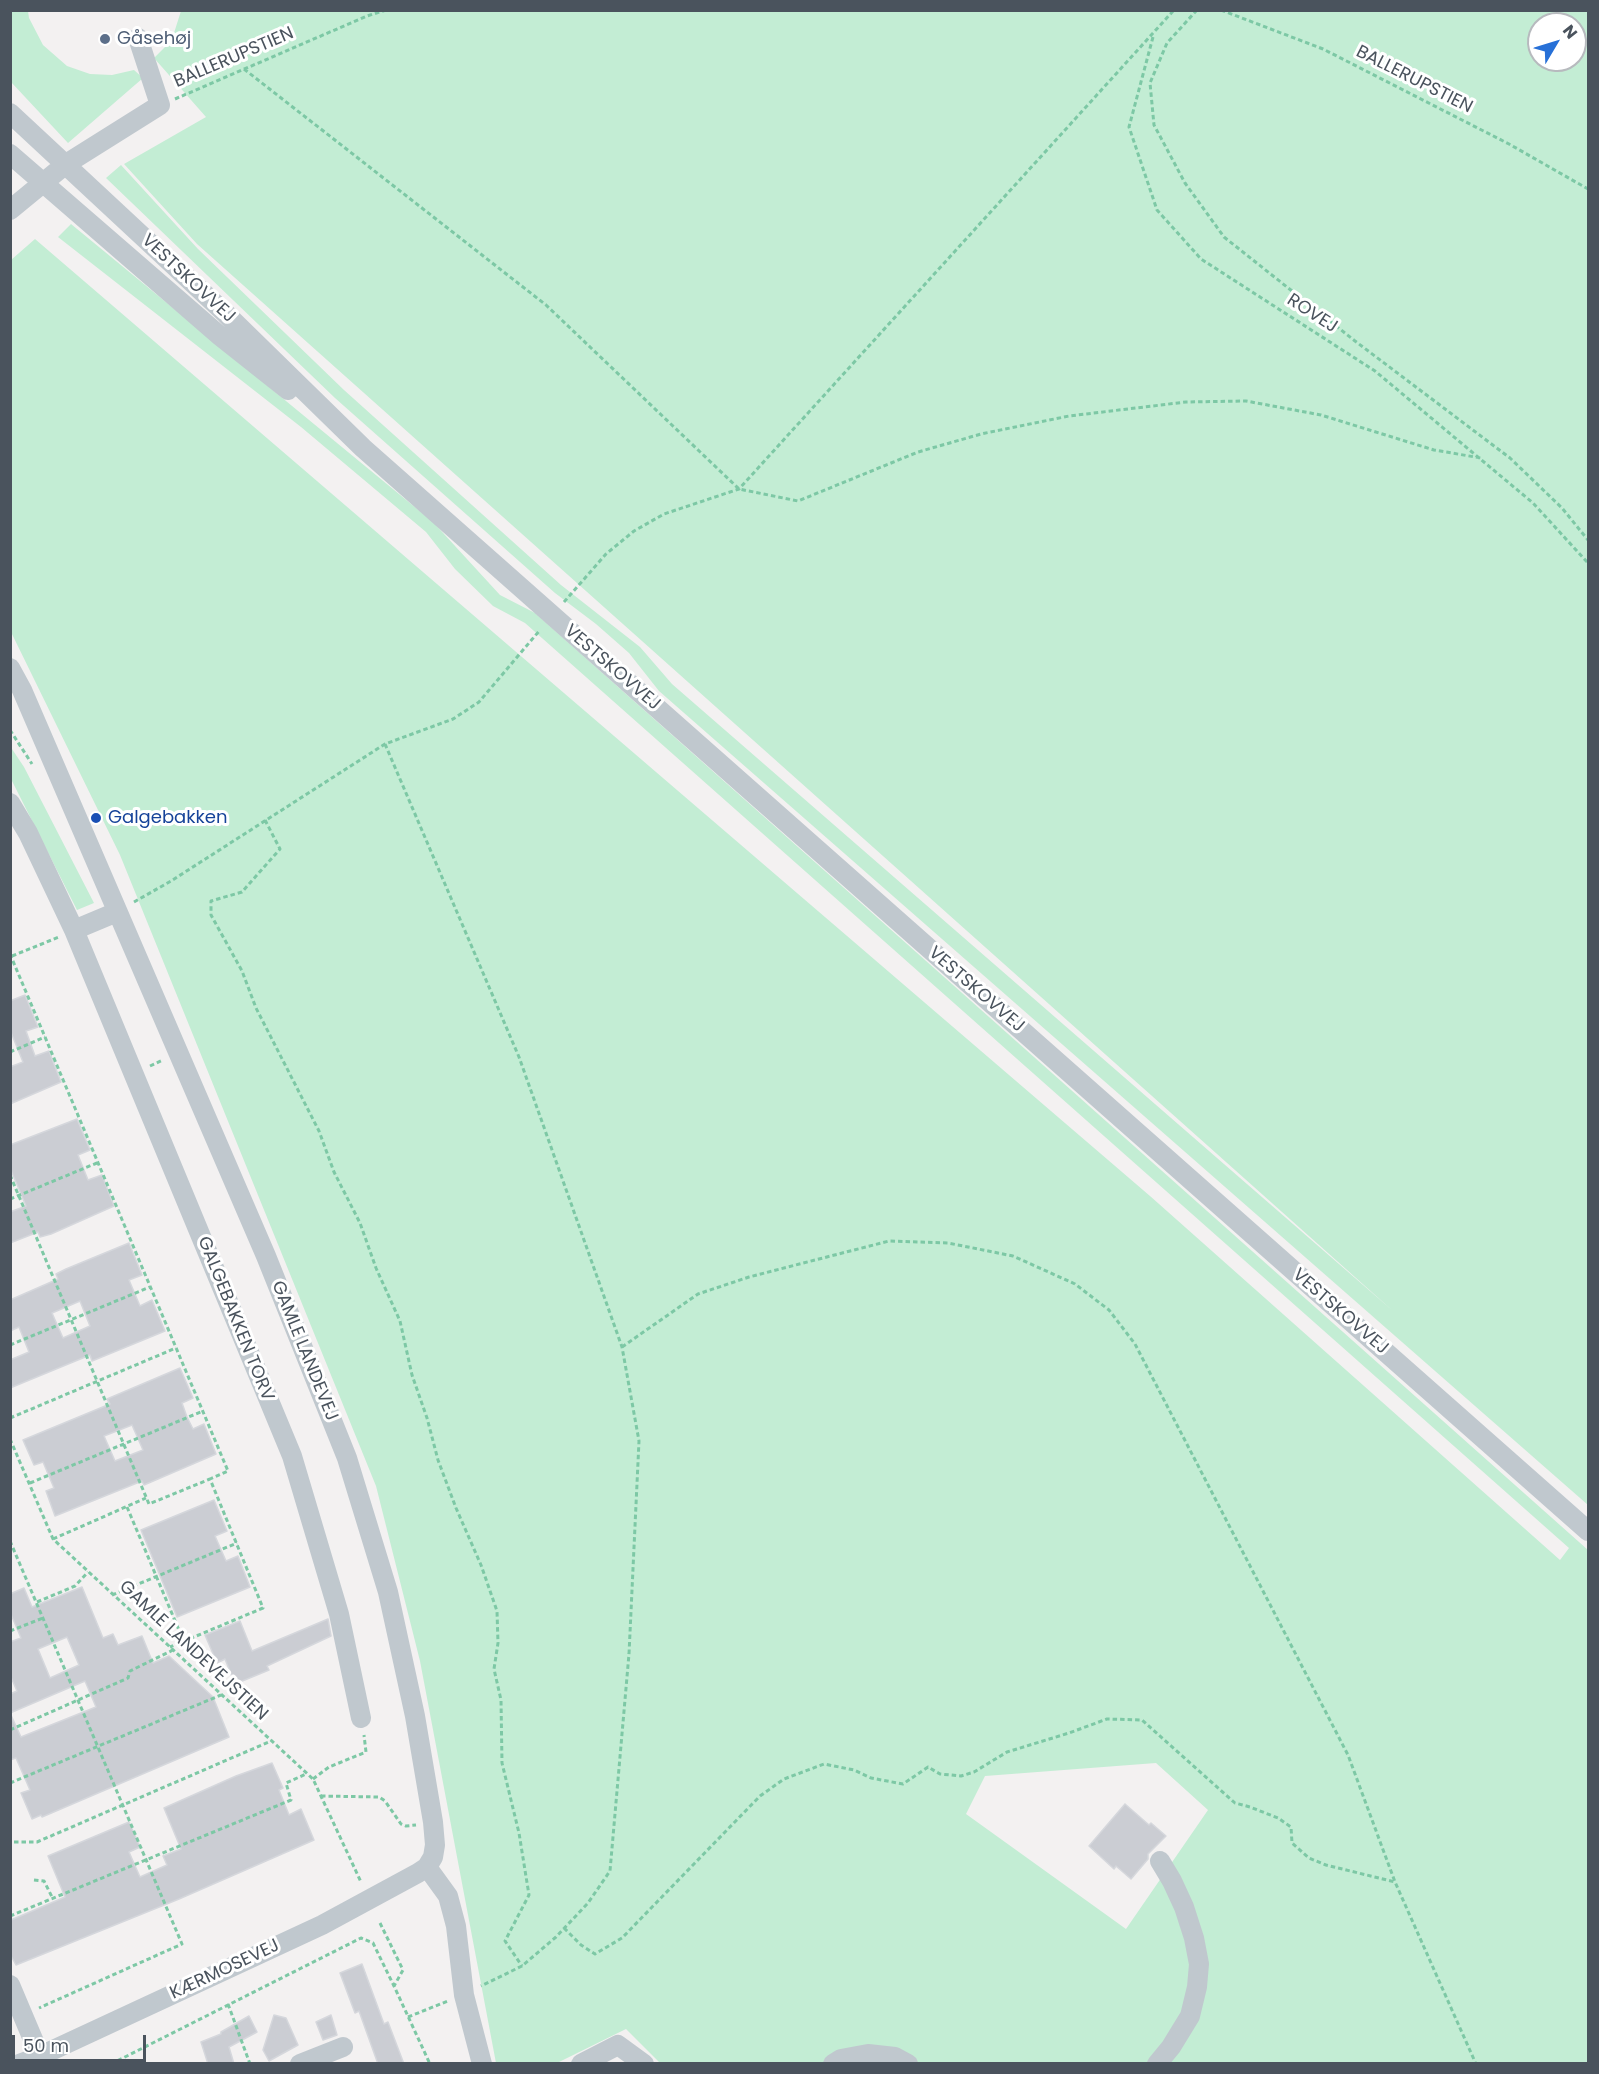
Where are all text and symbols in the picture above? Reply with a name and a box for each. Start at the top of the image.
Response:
north arrow [1527,12,1587,72]
text: N [1557,20,1583,44]
street label: BALLERUPSTIEN [171,23,297,93]
place label: Gåsehøj [117,28,191,50]
marker: Gåsehøj [98,32,112,46]
street label: BALLERUPSTIEN [1352,41,1476,119]
street label: VESTSKOVVEJ [137,230,239,328]
street label: ROVEJ [1283,290,1341,338]
street label: VESTSKOVVEJ [560,620,664,716]
place label: Galgebakken [108,807,227,829]
marker: Galgebakken [89,811,103,825]
street label: VESTSKOVVEJ [924,942,1028,1038]
street label: GALGEBAKKEN TORV [192,1234,278,1404]
street label: VESTSKOVVEJ [1288,1264,1392,1360]
street label: GAMLE LANDEVEJ [266,1278,342,1424]
street label: GAMLE LANDEVEJSTIEN [114,1576,272,1726]
street label: KÆRMOSEVEJ [167,1935,283,2005]
scale bar [15,2023,148,2061]
text: 50 m [23,2033,69,2058]

